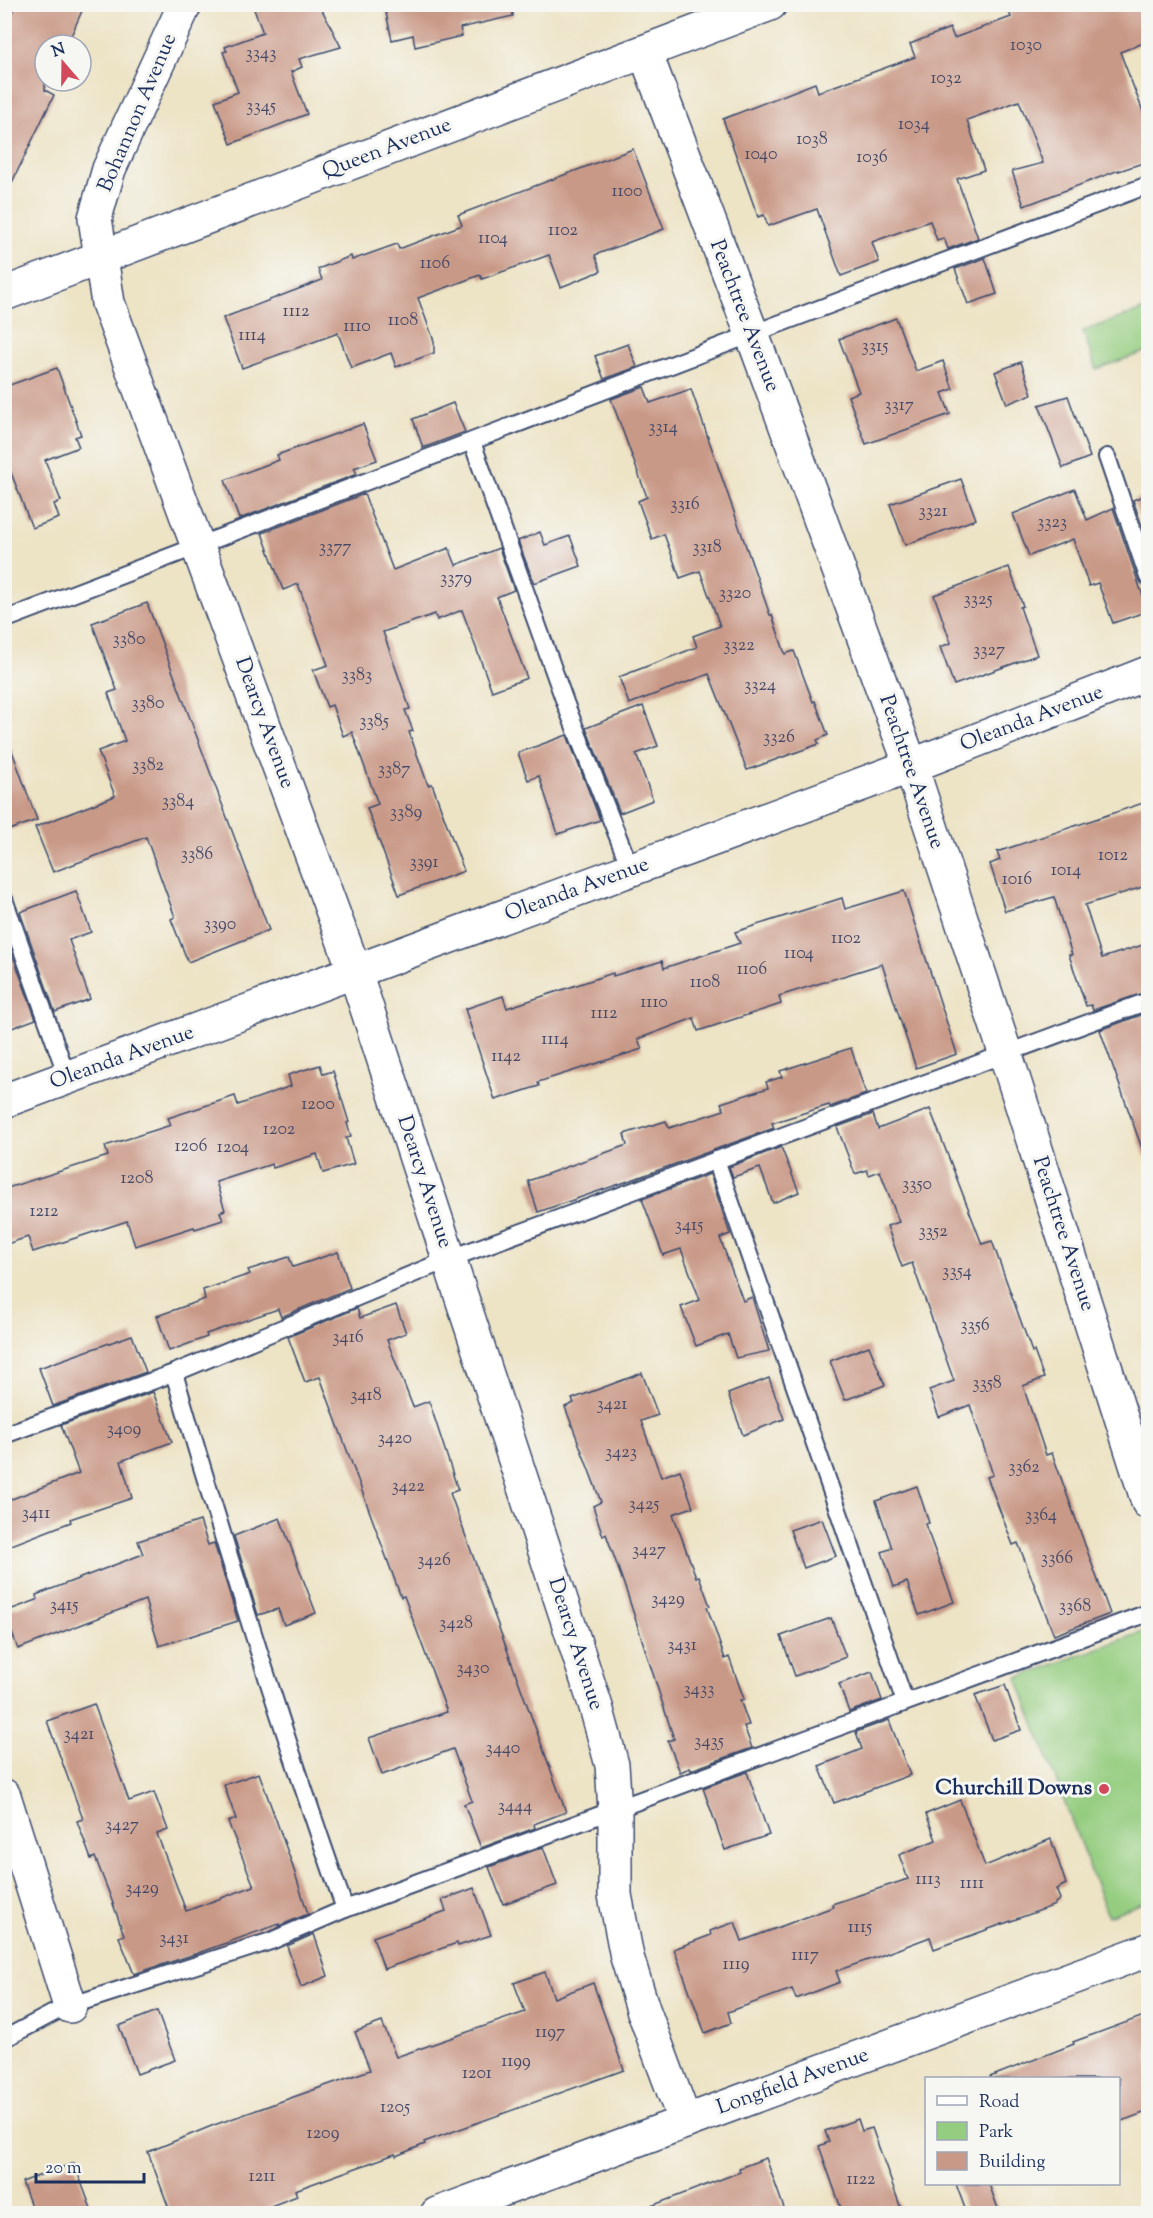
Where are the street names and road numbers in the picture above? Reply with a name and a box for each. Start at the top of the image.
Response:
street label: Bohannon Avenue [91,29,185,197]
street label: Queen Avenue [318,111,456,187]
street label: Peachtree Avenue [701,236,787,396]
street label: Dearcy Avenue [226,653,302,793]
street label: Oleanda Avenue [956,678,1108,760]
street label: Peachtree Avenue [871,691,951,853]
street label: Oleanda Avenue [501,850,653,930]
street label: Oleanda Avenue [46,1018,198,1098]
street label: Dearcy Avenue [388,1112,460,1252]
street label: Peachtree Avenue [1024,1153,1102,1315]
street label: Dearcy Avenue [539,1574,611,1714]
street label: Longfield Avenue [713,2041,873,2123]

